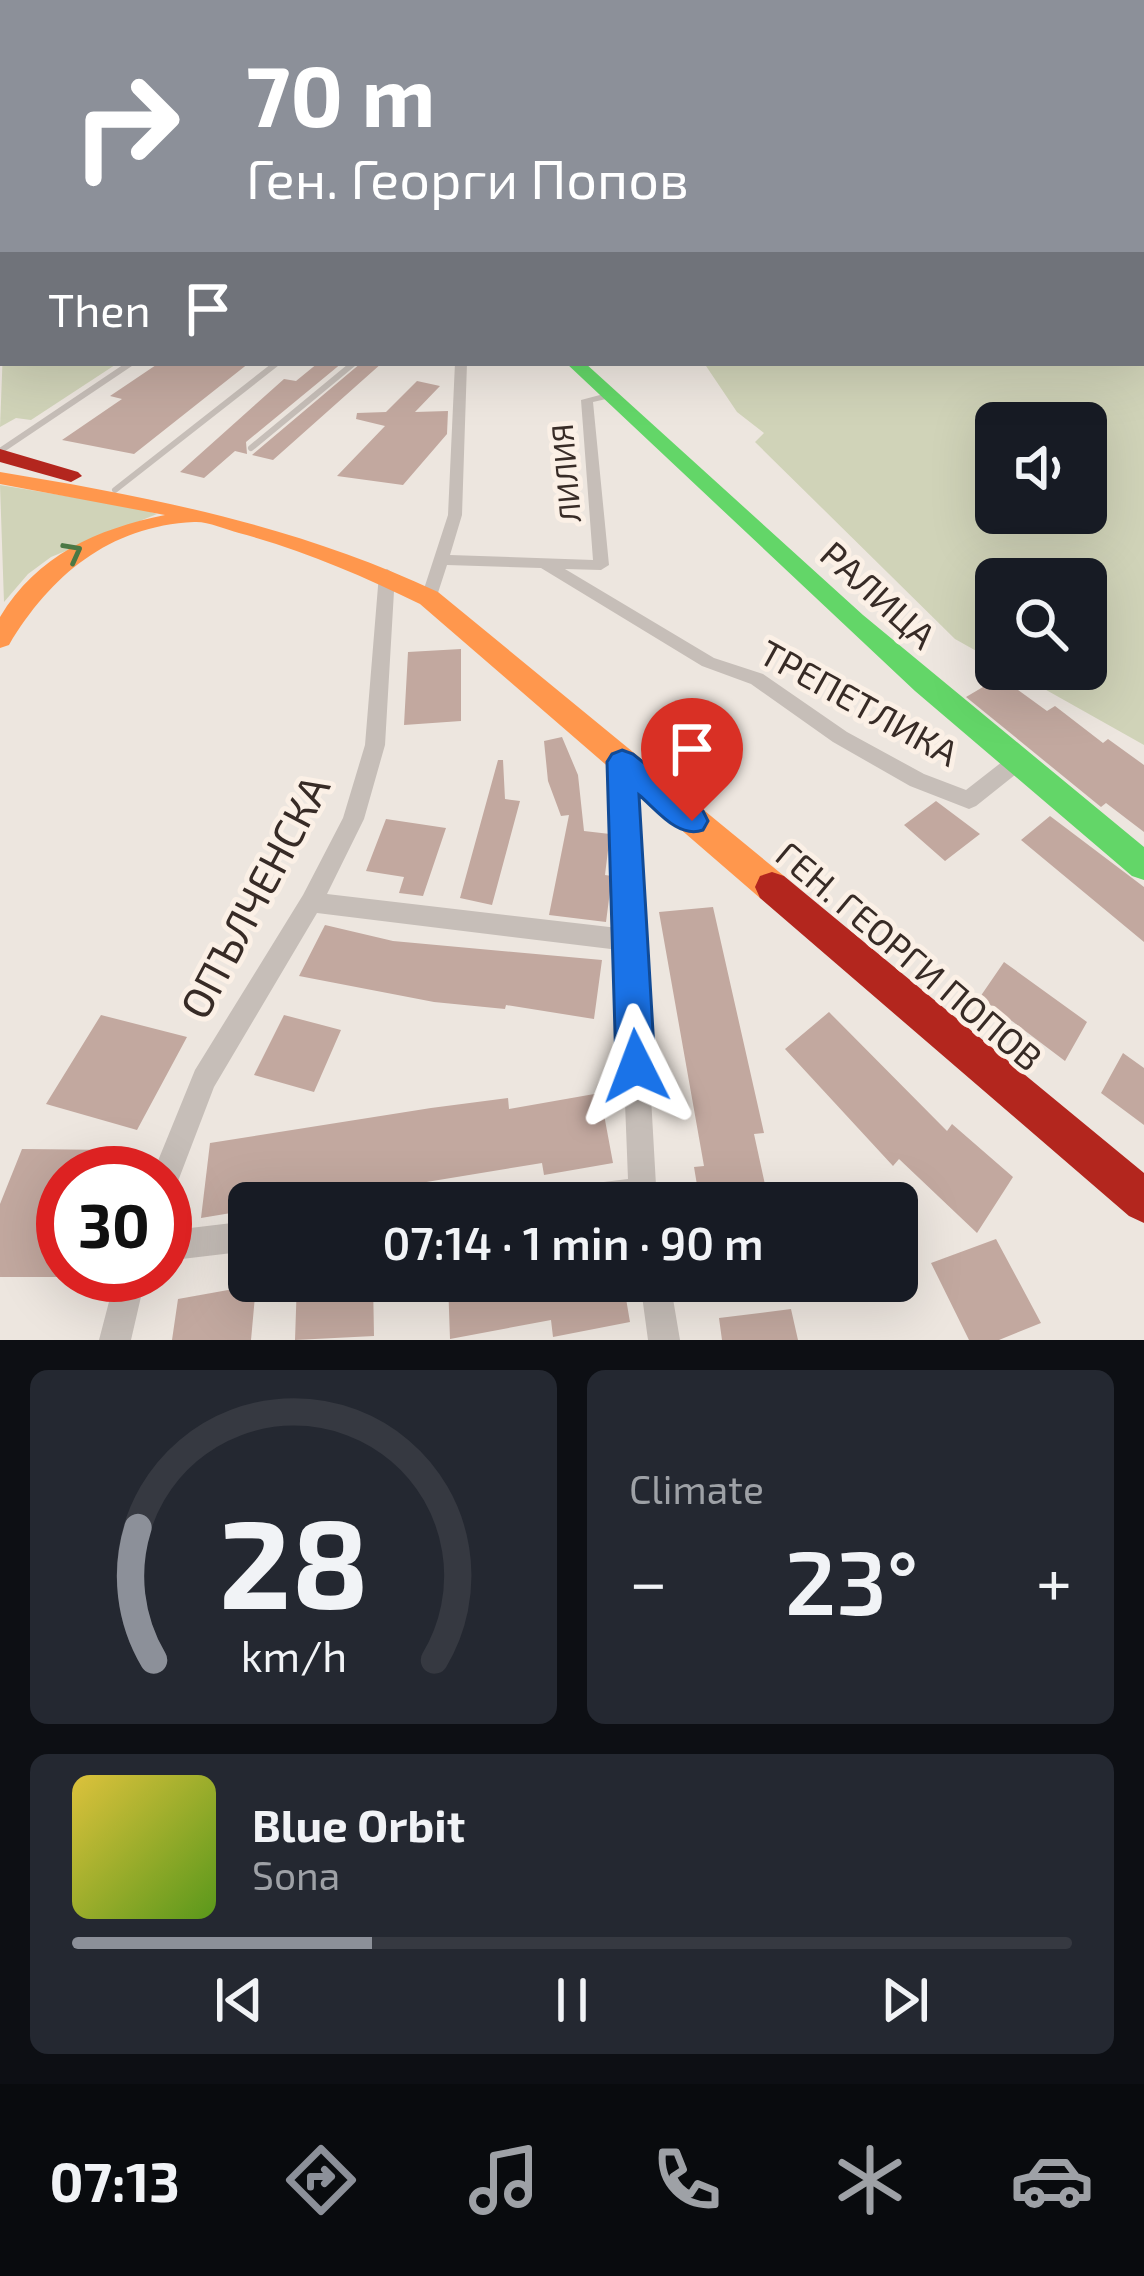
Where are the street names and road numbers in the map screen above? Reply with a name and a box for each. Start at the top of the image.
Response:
street label: ЛИЛИЯ [543,422,587,524]
street label: РАЛИЦА [813,531,946,657]
street label: ТРЕПЕТЛИКА [753,630,967,774]
street label: ОПЪЛЧЕНСКА [168,766,338,1026]
street label: ГЕН. ГЕОРГИ ПОПОВ [769,831,1051,1078]

